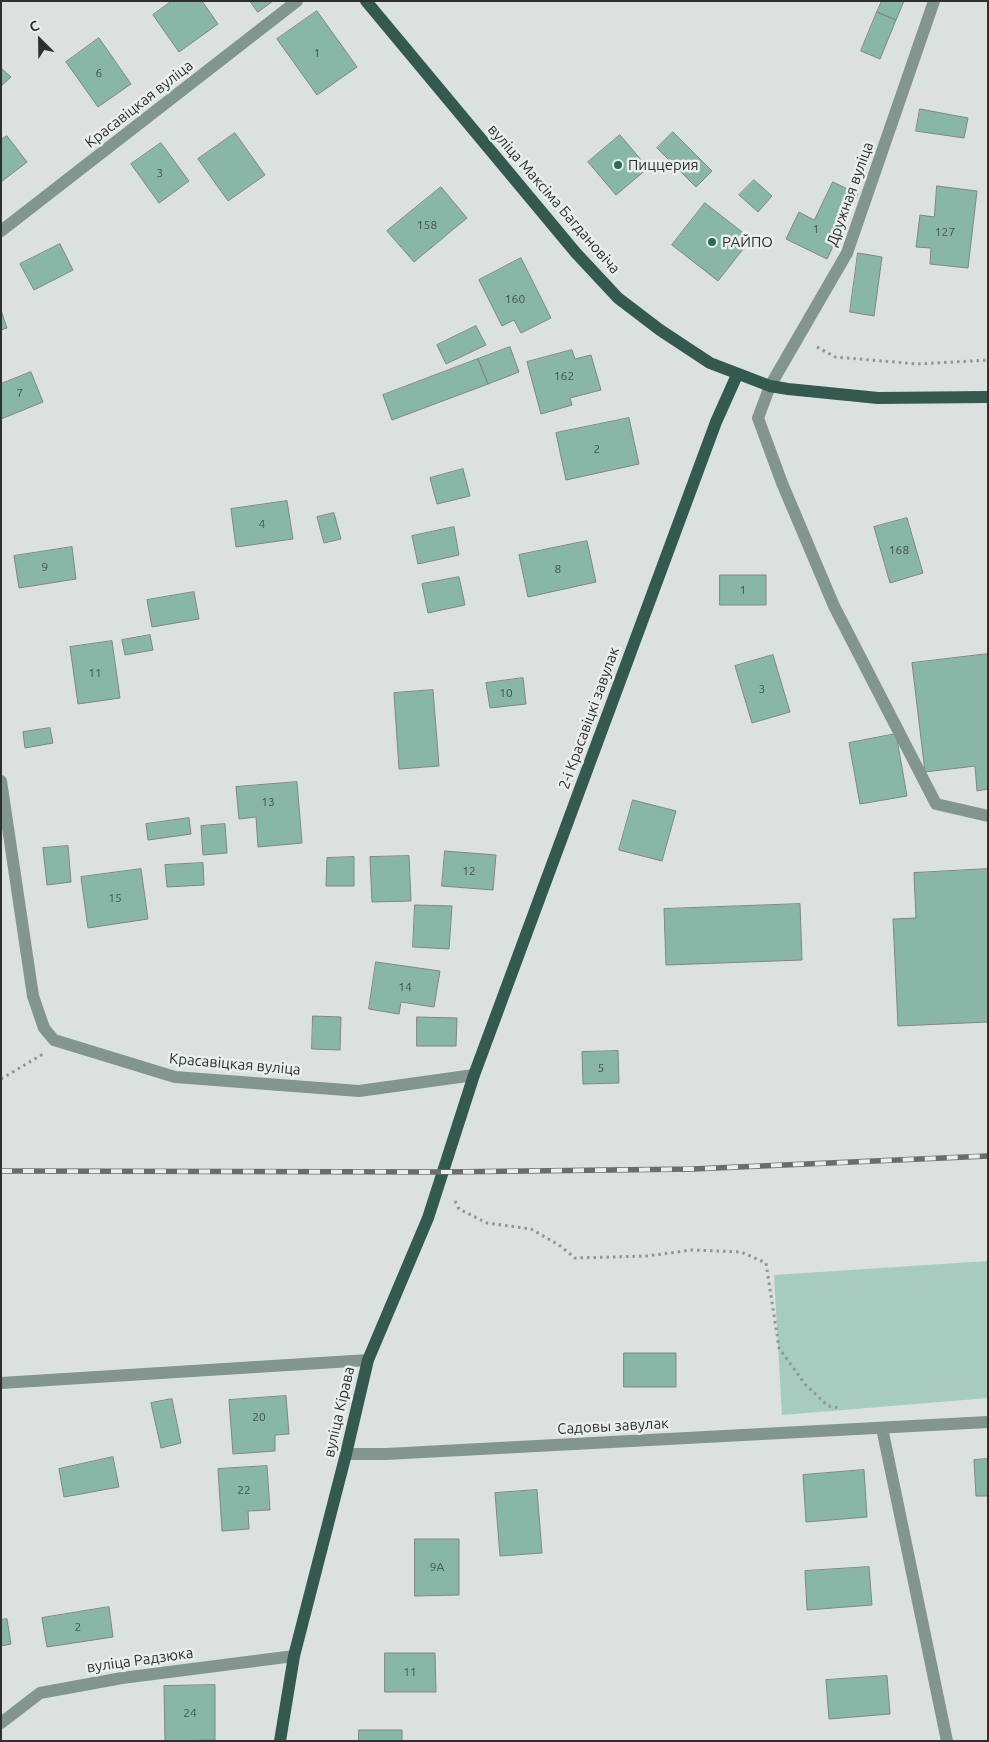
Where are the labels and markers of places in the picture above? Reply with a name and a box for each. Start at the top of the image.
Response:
place label: Пиццерия [628,156,699,174]
marker: Пиццерия [612,159,624,171]
place label: РАЙПО [722,233,773,251]
marker: РАЙПО [706,236,718,248]

